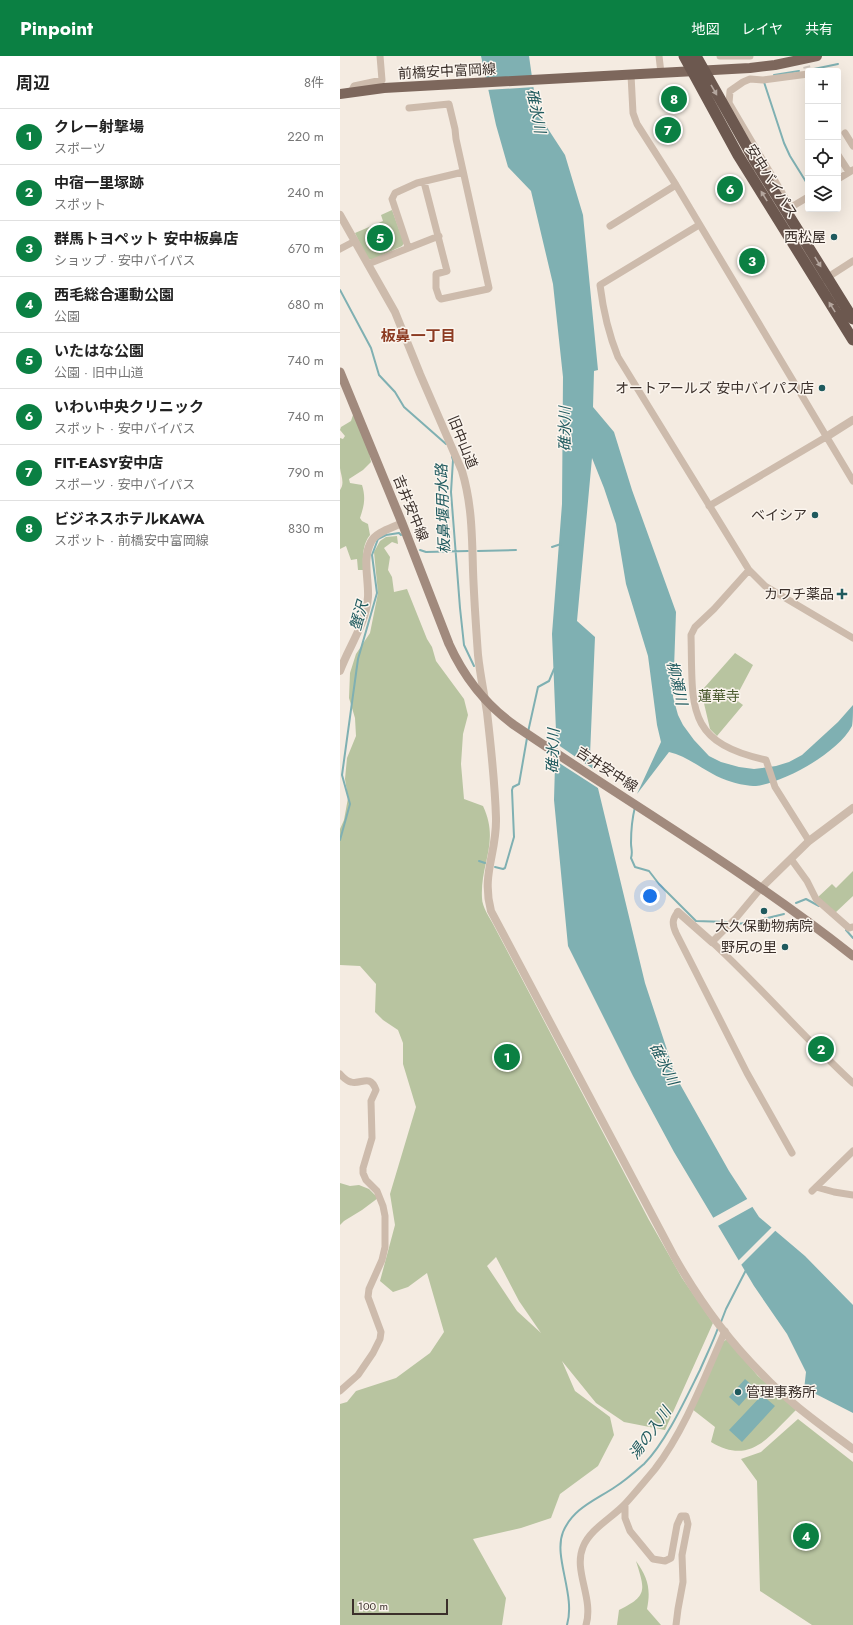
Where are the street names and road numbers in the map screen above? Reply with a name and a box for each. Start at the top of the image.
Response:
street label: 前橋安中富岡線 [398,58,496,84]
street label: 安中バイパス [741,140,803,222]
street label: 旧中山道 [443,412,483,472]
street label: 吉井安中線 [389,472,433,544]
street label: 吉井安中線 [572,742,642,796]

